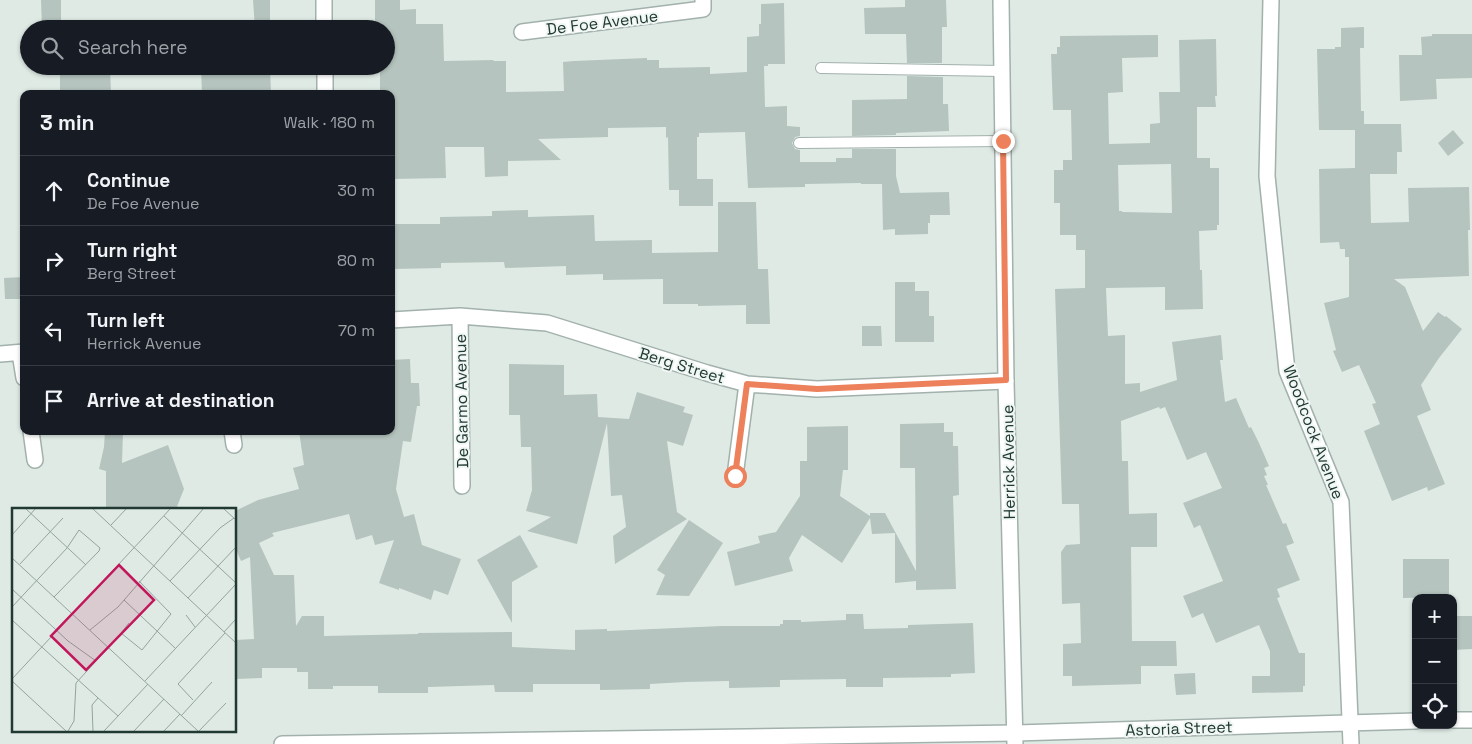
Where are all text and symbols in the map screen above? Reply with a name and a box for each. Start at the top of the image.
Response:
street label: De Foe Avenue [545,5,659,40]
search box [20,20,395,75]
icon: search [38,34,66,62]
text: Search here [78,35,188,60]
text: 3 min [40,109,95,136]
text: Walk · 180 m [283,112,375,133]
route end [992,130,1015,153]
text: Continue [87,168,170,193]
icon: ahead [40,177,68,205]
text: 30 m [337,180,375,201]
text: De Foe Avenue [87,193,200,214]
text: Turn right [87,238,177,263]
icon: right [40,247,68,275]
text: 80 m [337,250,375,271]
text: Berg Street [87,263,176,284]
text: Turn left [87,308,165,333]
icon: left [40,317,68,345]
text: 70 m [338,320,375,341]
text: Herrick Avenue [87,333,202,354]
street label: De Garmo Avenue [450,334,473,468]
street label: Berg Street [636,342,728,389]
street label: Woodcock Avenue [1278,362,1349,502]
icon: arrive [40,387,68,415]
text: Arrive at destination [87,388,275,413]
street label: Herrick Avenue [997,405,1020,519]
route start [724,465,747,488]
inset map [12,508,236,732]
map controls [1412,594,1457,729]
button: + [1412,594,1457,639]
button: − [1412,639,1457,684]
button: locate [1412,684,1457,729]
street label: Astoria Street [1125,716,1233,741]

